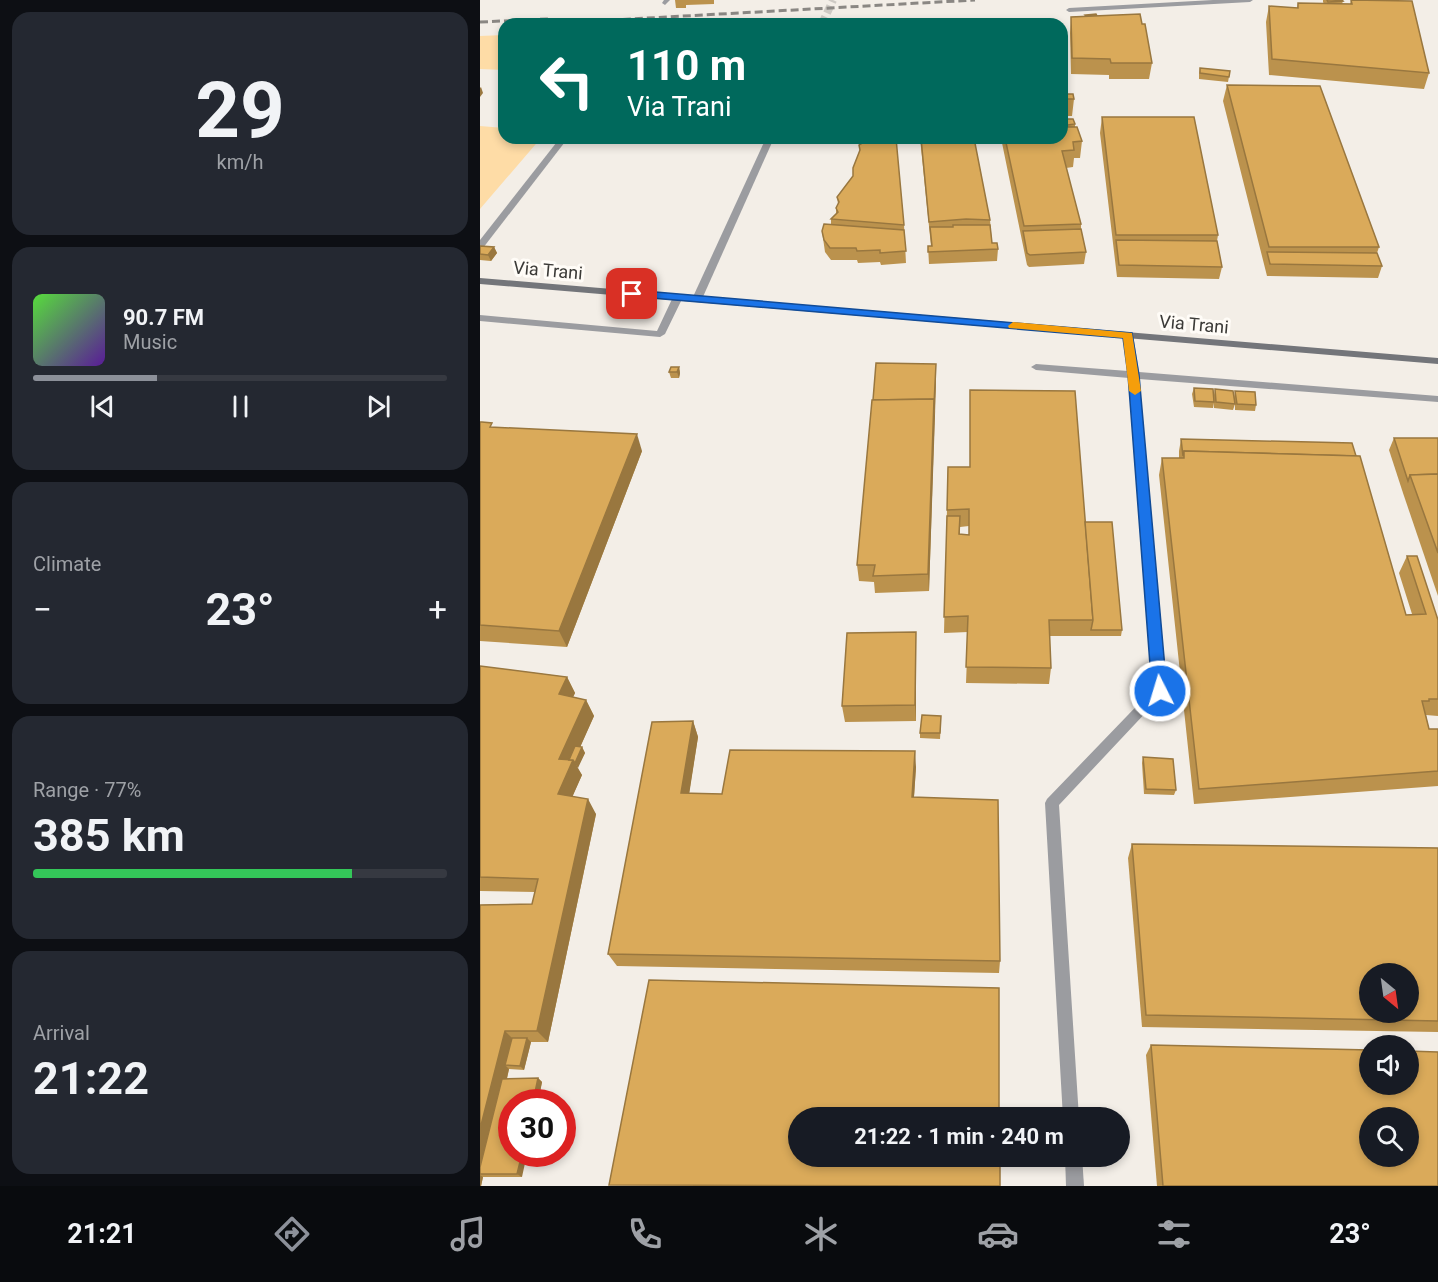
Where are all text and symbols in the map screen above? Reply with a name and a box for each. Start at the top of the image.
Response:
text: 110 m [627,41,746,90]
icon: left [528,42,606,120]
text: 29 [195,65,285,156]
text: Via Trani [627,91,732,123]
text: km/h [217,150,263,174]
street label: Via Trani [512,257,584,283]
pin [606,268,657,319]
icon: arrive [615,277,648,310]
text: 90.7 FM [123,305,204,330]
street label: Via Trani [1158,311,1230,337]
text: Music [123,330,177,354]
icon: previous [86,390,119,423]
icon: pause [224,390,257,423]
icon: next [362,390,395,423]
text: Climate [33,552,101,576]
text: 23° [205,583,275,636]
text: − [33,590,52,629]
text: + [428,590,447,629]
position arrow [1128,659,1192,723]
text: Range · 77% [33,778,141,802]
text: 385 km [33,809,185,862]
north arrow [1359,963,1419,1023]
map controls [1359,963,1419,1167]
text: Arrival [33,1021,90,1045]
button: sound [1359,1035,1419,1095]
text: 21:22 [33,1052,149,1105]
speed limit sign: 30 [498,1089,576,1167]
button: search [1359,1107,1419,1167]
text: 21:22 · 1 min · 240 m [854,1124,1064,1149]
icon: directions [271,1213,313,1255]
icon: music [447,1213,489,1255]
icon: phone [624,1213,666,1255]
icon: climate [800,1213,842,1255]
icon: car [977,1213,1019,1255]
icon: filters [1153,1213,1195,1255]
text: 21:21 [67,1218,137,1250]
text: 23° [1329,1218,1371,1250]

